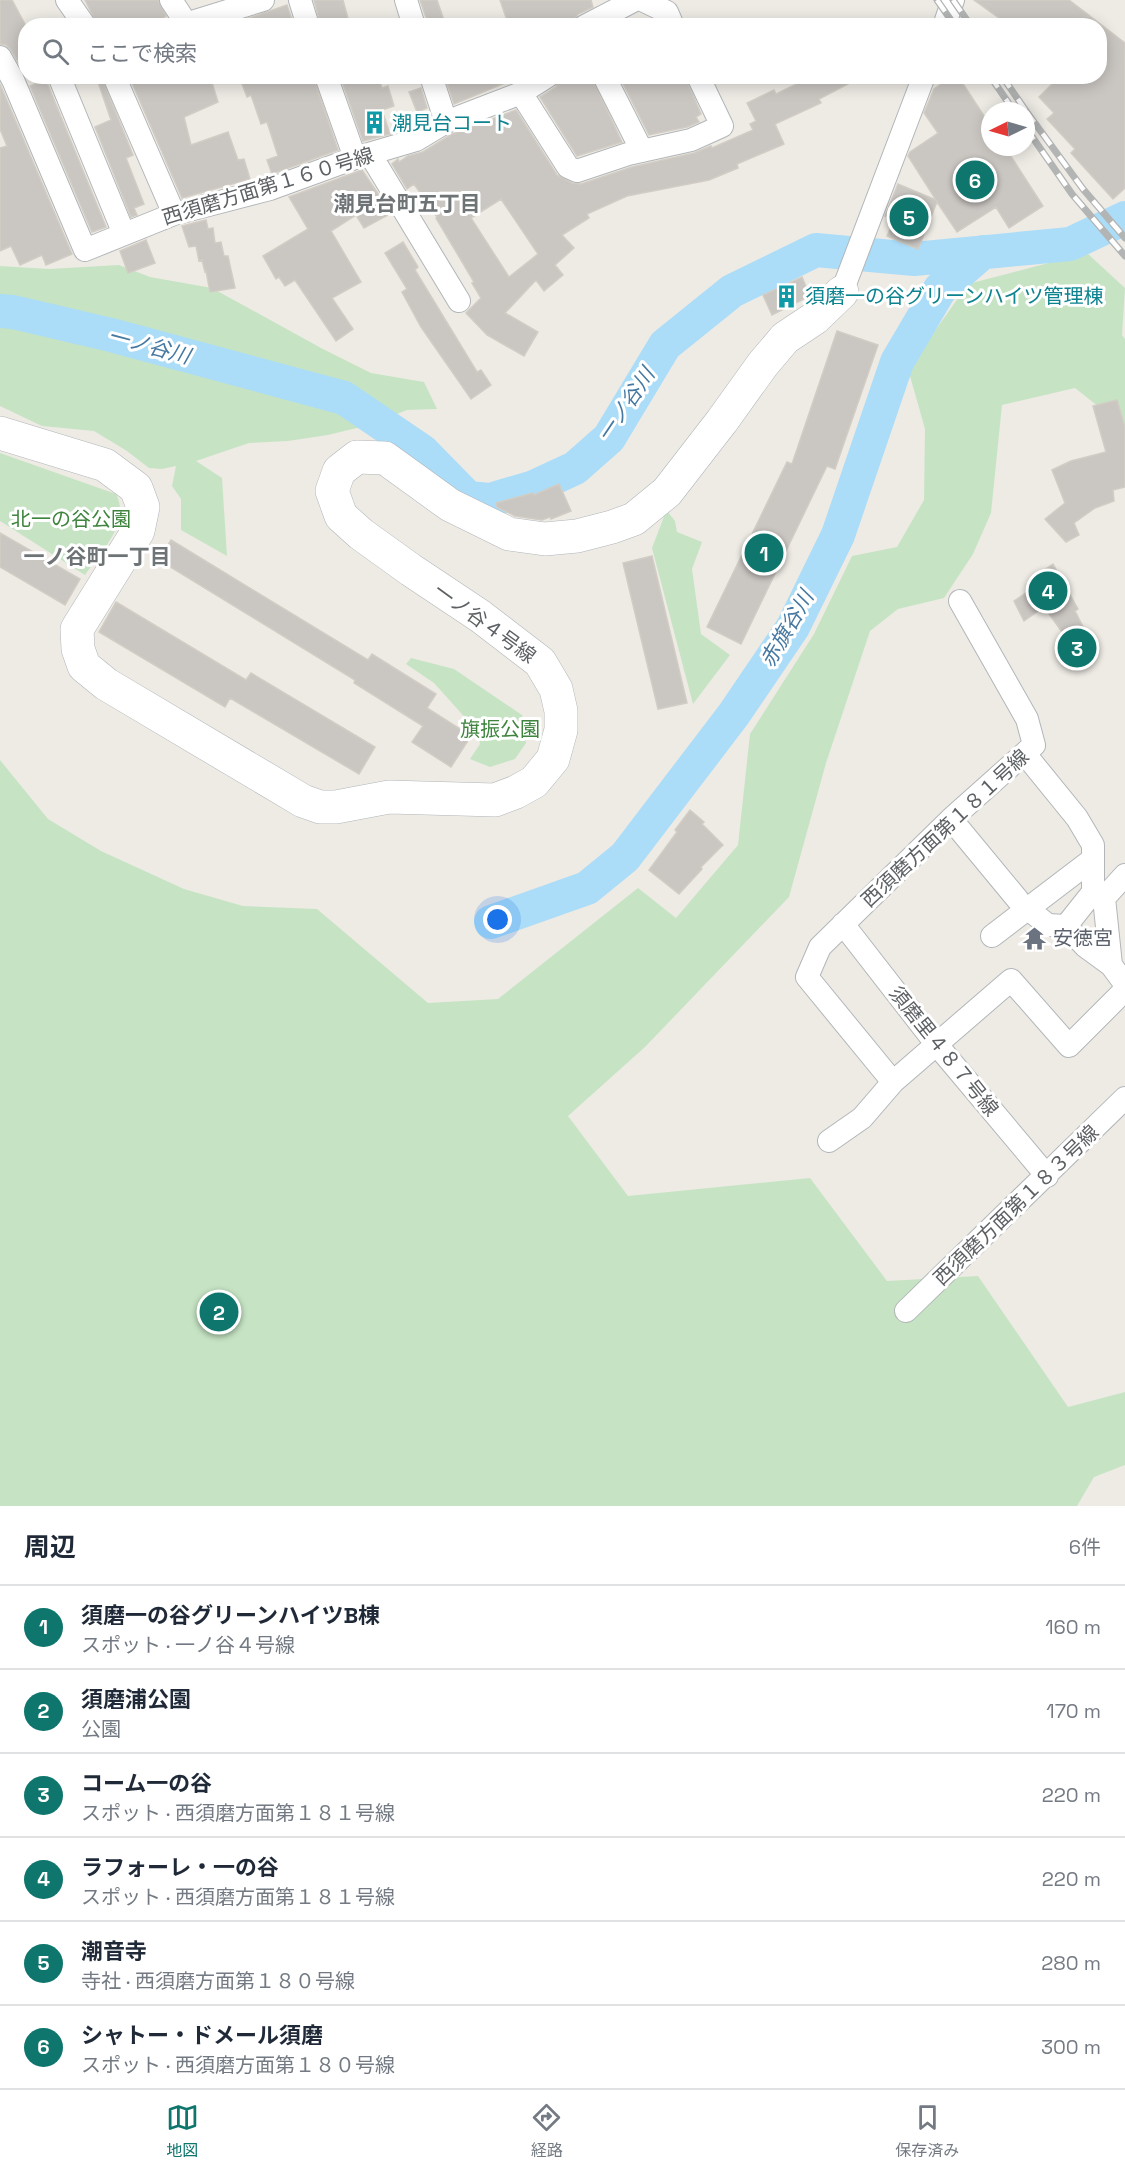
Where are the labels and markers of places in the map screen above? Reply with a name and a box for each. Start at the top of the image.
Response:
building icon: 潮見台コート [361,110,387,136]
place label: 潮見台コート [392,110,512,136]
pin: 6 [956,158,994,202]
pin: 5 [890,194,928,240]
building icon: 須磨一の谷グリーンハイツ管理棟 [774,283,800,309]
place label: 須磨一の谷グリーンハイツ管理棟 [805,283,1104,309]
pin: 1 [744,530,783,576]
pin: 4 [1028,568,1068,614]
pin: 3 [1058,626,1096,670]
temple icon: 安徳宮 [1022,925,1048,951]
place label: 安徳宮 [1053,925,1113,951]
pin: 2 [200,1290,238,1334]

